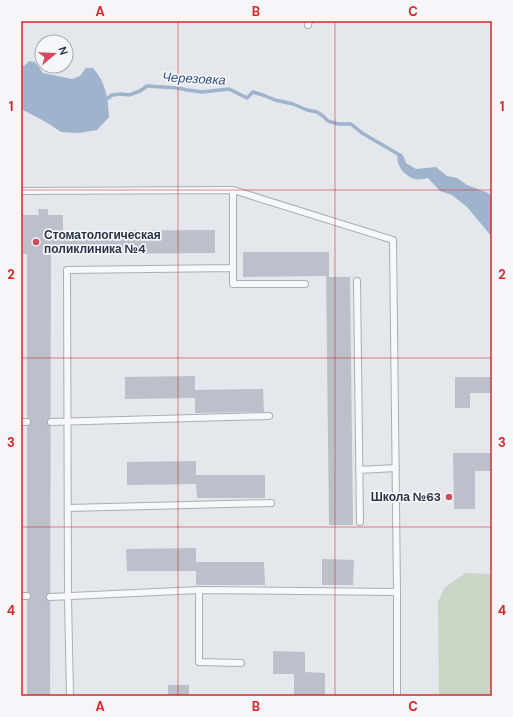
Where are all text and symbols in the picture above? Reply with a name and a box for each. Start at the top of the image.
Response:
text: A [95,3,105,20]
text: B [252,3,260,20]
text: C [408,3,418,20]
north arrow [34,34,74,74]
text: N [56,45,71,57]
water label: Черезовка [162,68,226,89]
text: 1 [9,98,13,115]
text: 1 [500,98,504,115]
place label: Стоматологическая поликлиника №4 [44,227,161,257]
marker: Стоматологическая поликлиника №4 [31,237,41,247]
text: 2 [7,266,15,283]
text: 2 [498,266,506,283]
text: 3 [7,434,15,451]
text: 3 [498,434,506,451]
place label: Школа №63 [371,489,441,505]
marker: Школа №63 [444,492,454,502]
text: 4 [7,602,15,619]
text: 4 [498,602,506,619]
text: A [95,698,105,715]
text: B [252,698,260,715]
text: C [408,698,418,715]

